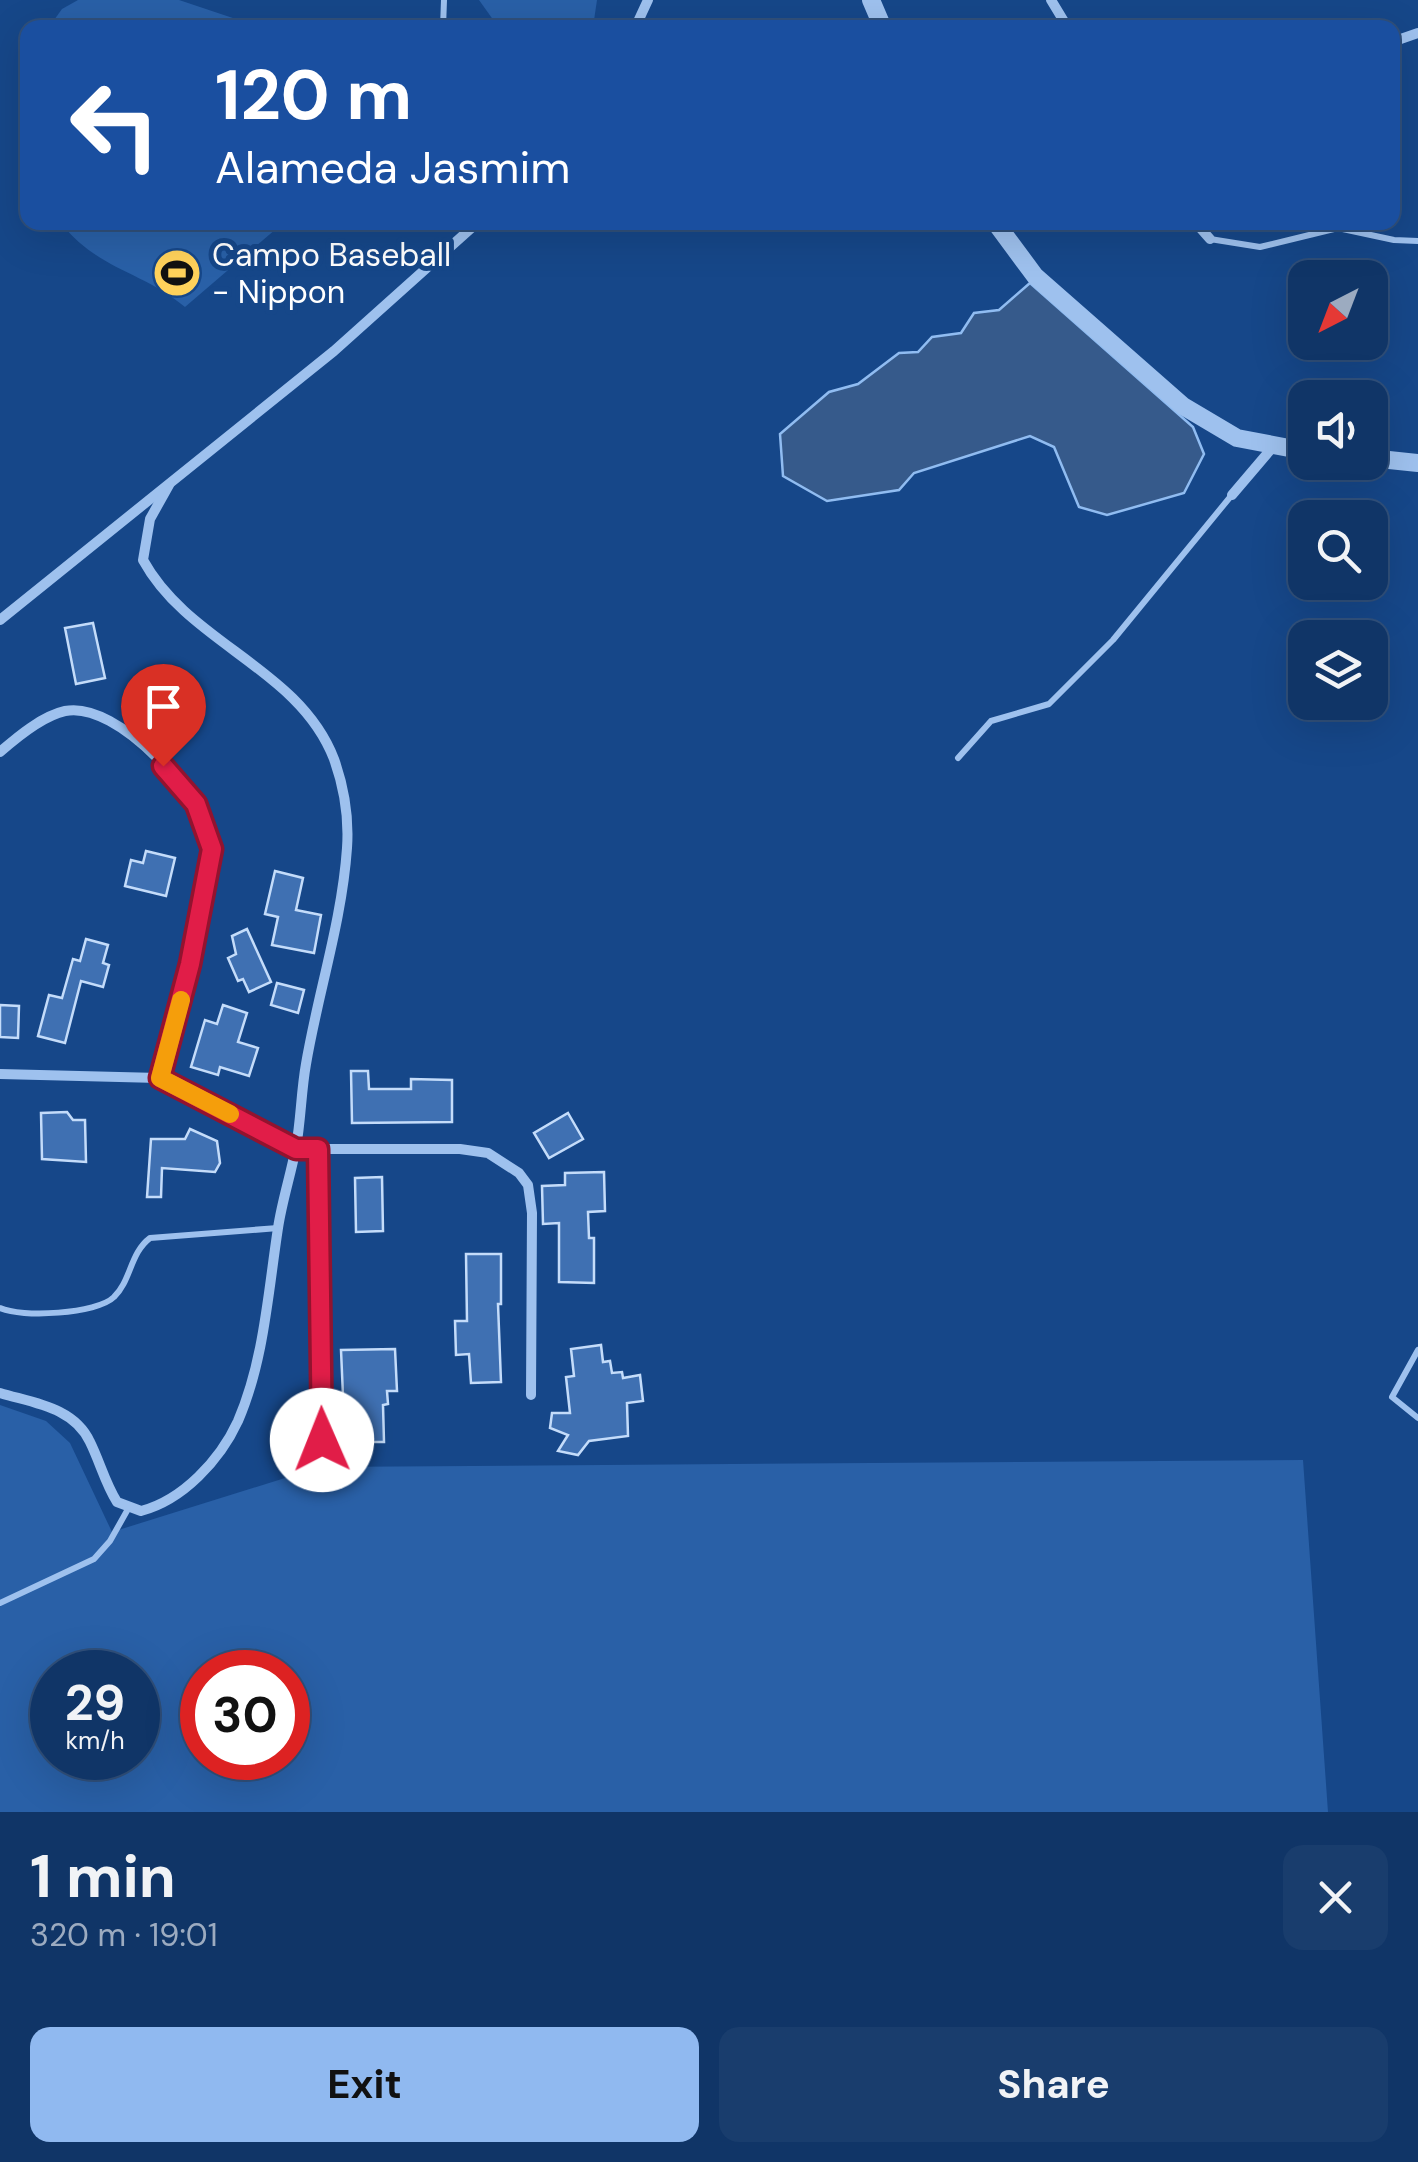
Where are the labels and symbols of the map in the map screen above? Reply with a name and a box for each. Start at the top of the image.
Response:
place label: Campo Baseball - Nippon [212,234,451,313]
sports icon: Campo Baseball - Nippon [151,247,203,299]
north arrow [1288,260,1388,360]
pin [121,664,206,767]
position arrow [270,1388,374,1492]
speed limit sign: 30 [180,1650,310,1780]

